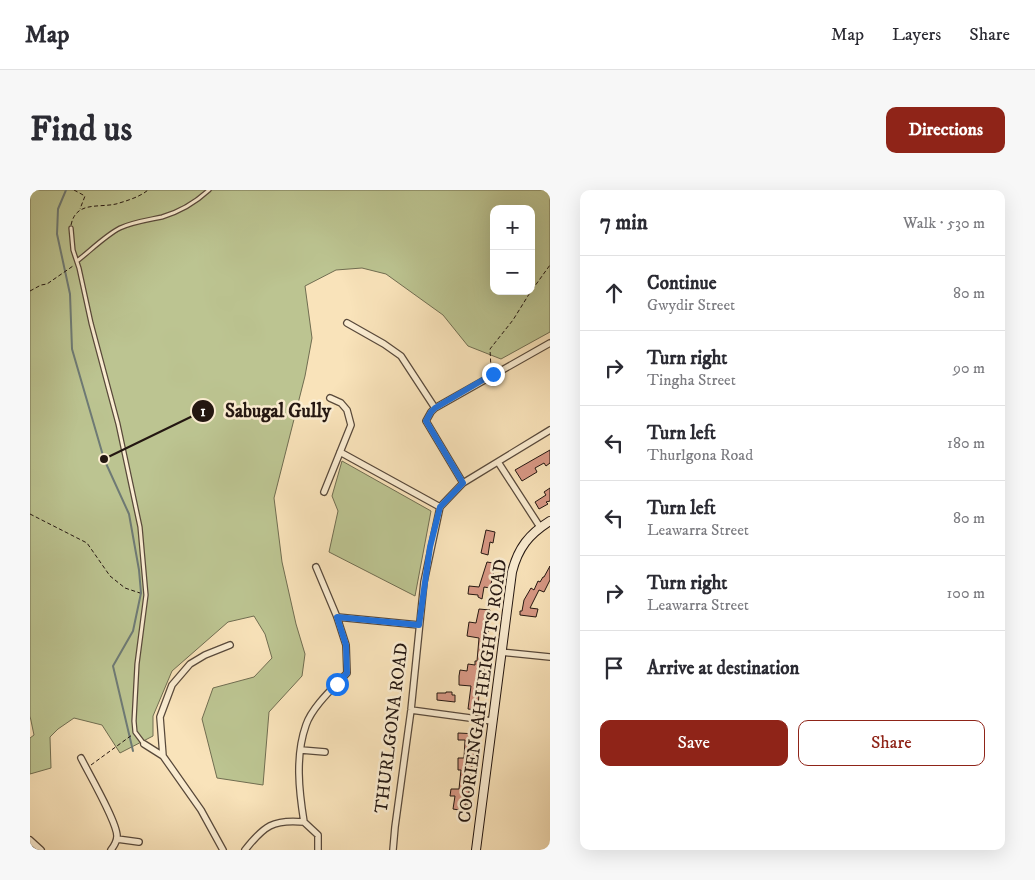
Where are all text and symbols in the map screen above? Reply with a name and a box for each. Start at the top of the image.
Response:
text: Map [25,20,69,50]
text: Map [831,24,864,46]
text: Layers [892,24,941,46]
text: Share [969,24,1010,46]
button: Directions [886,107,1005,153]
text: Find us [30,108,132,152]
map controls [490,205,535,295]
button: + [490,205,535,250]
text: 7 min [600,210,648,236]
text: Walk · 530 m [903,213,985,233]
button: − [490,250,535,295]
text: Continue [647,272,717,295]
icon: ahead [600,279,628,307]
text: 80 m [953,283,985,303]
text: Gwydir Street [647,295,735,315]
text: Turn right [647,347,727,370]
icon: right [600,354,628,382]
text: 90 m [953,358,985,378]
route end [482,363,505,386]
text: Tingha Street [647,370,736,390]
callout: Sabugal Gully [190,394,341,428]
text: Sabugal Gully [225,400,332,423]
text: 1 [200,402,206,421]
text: Turn left [647,422,716,445]
icon: left [600,429,628,457]
text: 180 m [947,433,985,453]
text: Thurlgona Road [647,445,753,465]
text: Turn left [647,497,716,520]
icon: left [600,504,628,532]
text: 80 m [953,508,985,528]
text: Leawarra Street [647,520,749,540]
street label: COORIENGAH HEIGHTS ROAD [454,558,512,824]
text: Turn right [647,572,727,595]
icon: right [600,579,628,607]
text: 100 m [947,583,985,603]
text: Leawarra Street [647,595,749,615]
street label: THURLGONA ROAD [371,641,413,815]
icon: arrive [600,654,628,682]
text: Arrive at destination [647,657,799,680]
route start [326,673,349,696]
button: Save [600,720,788,766]
button: Share [798,720,985,766]

